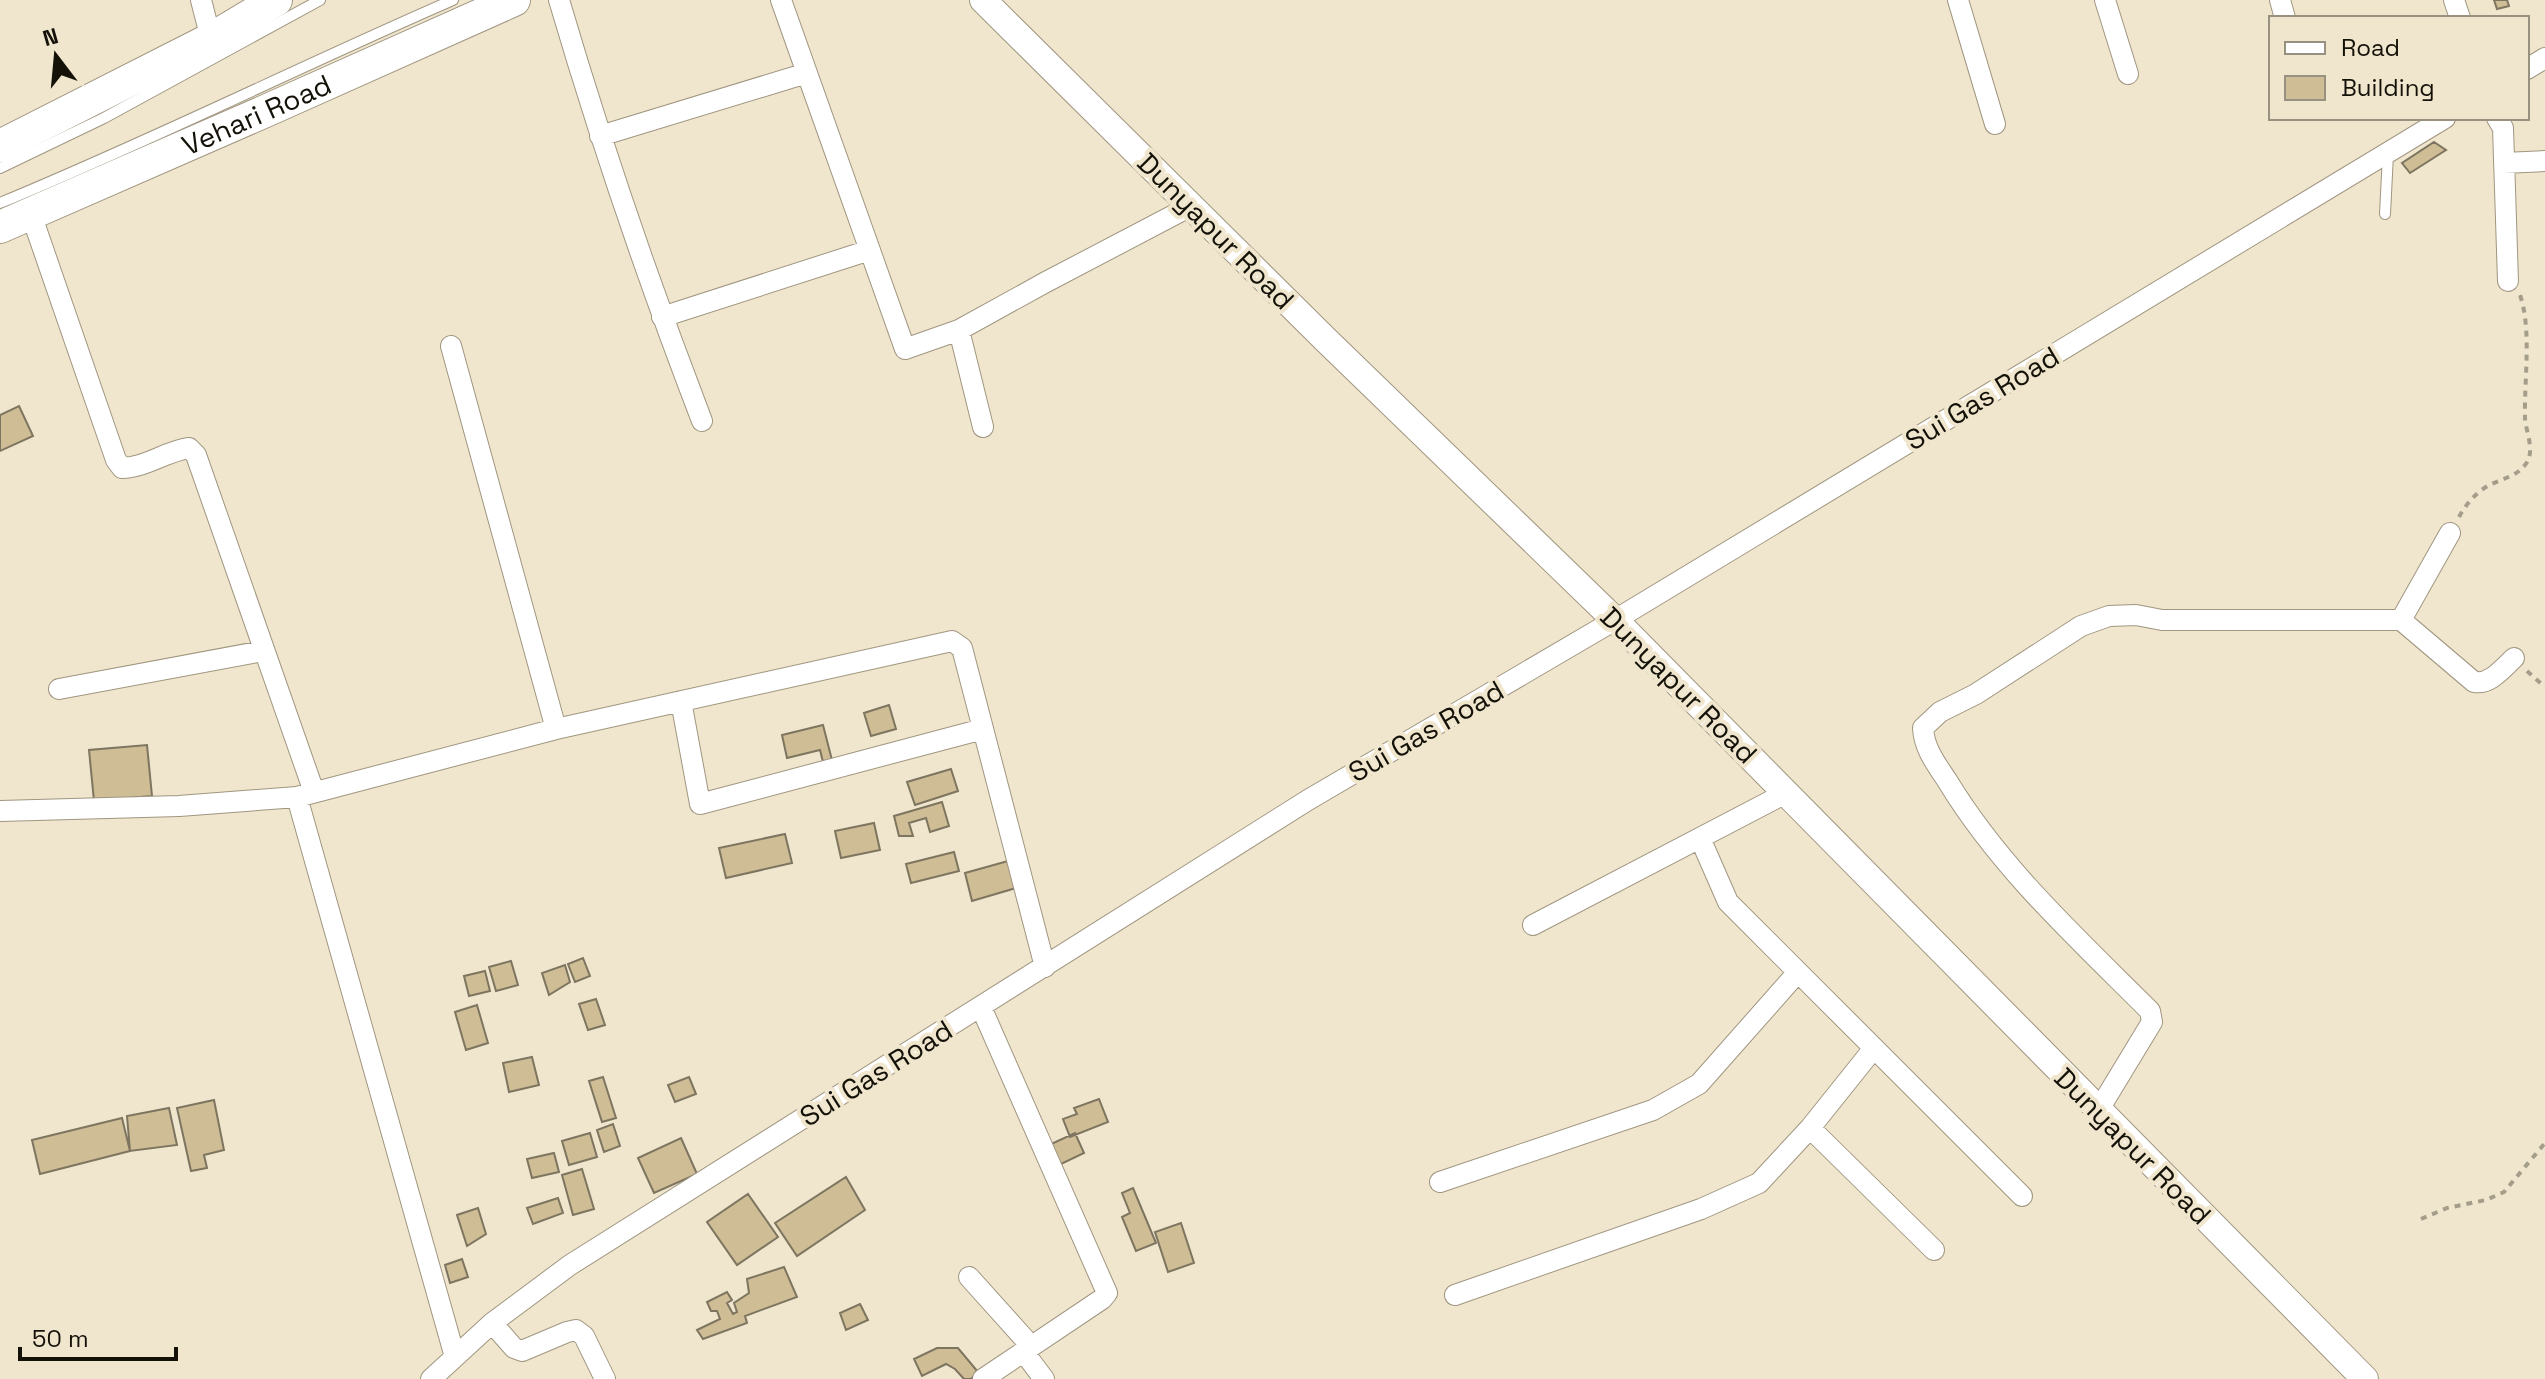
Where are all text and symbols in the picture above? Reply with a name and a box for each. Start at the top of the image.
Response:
north arrow [16,16,96,96]
legend [2269,16,2529,120]
text: N [40,21,61,52]
text: Road [2341,32,2400,63]
street label: Vehari Road [176,66,337,163]
text: Building [2341,72,2435,103]
street label: Dunyapur Road [1130,145,1302,317]
street label: Sui Gas Road [1898,338,2066,458]
street label: Dunyapur Road [1593,599,1765,771]
street label: Sui Gas Road [1342,672,1510,790]
street label: Sui Gas Road [793,1012,959,1134]
street label: Dunyapur Road [2047,1060,2219,1232]
scale bar [20,1311,176,1361]
text: 50 m [32,1323,89,1354]

